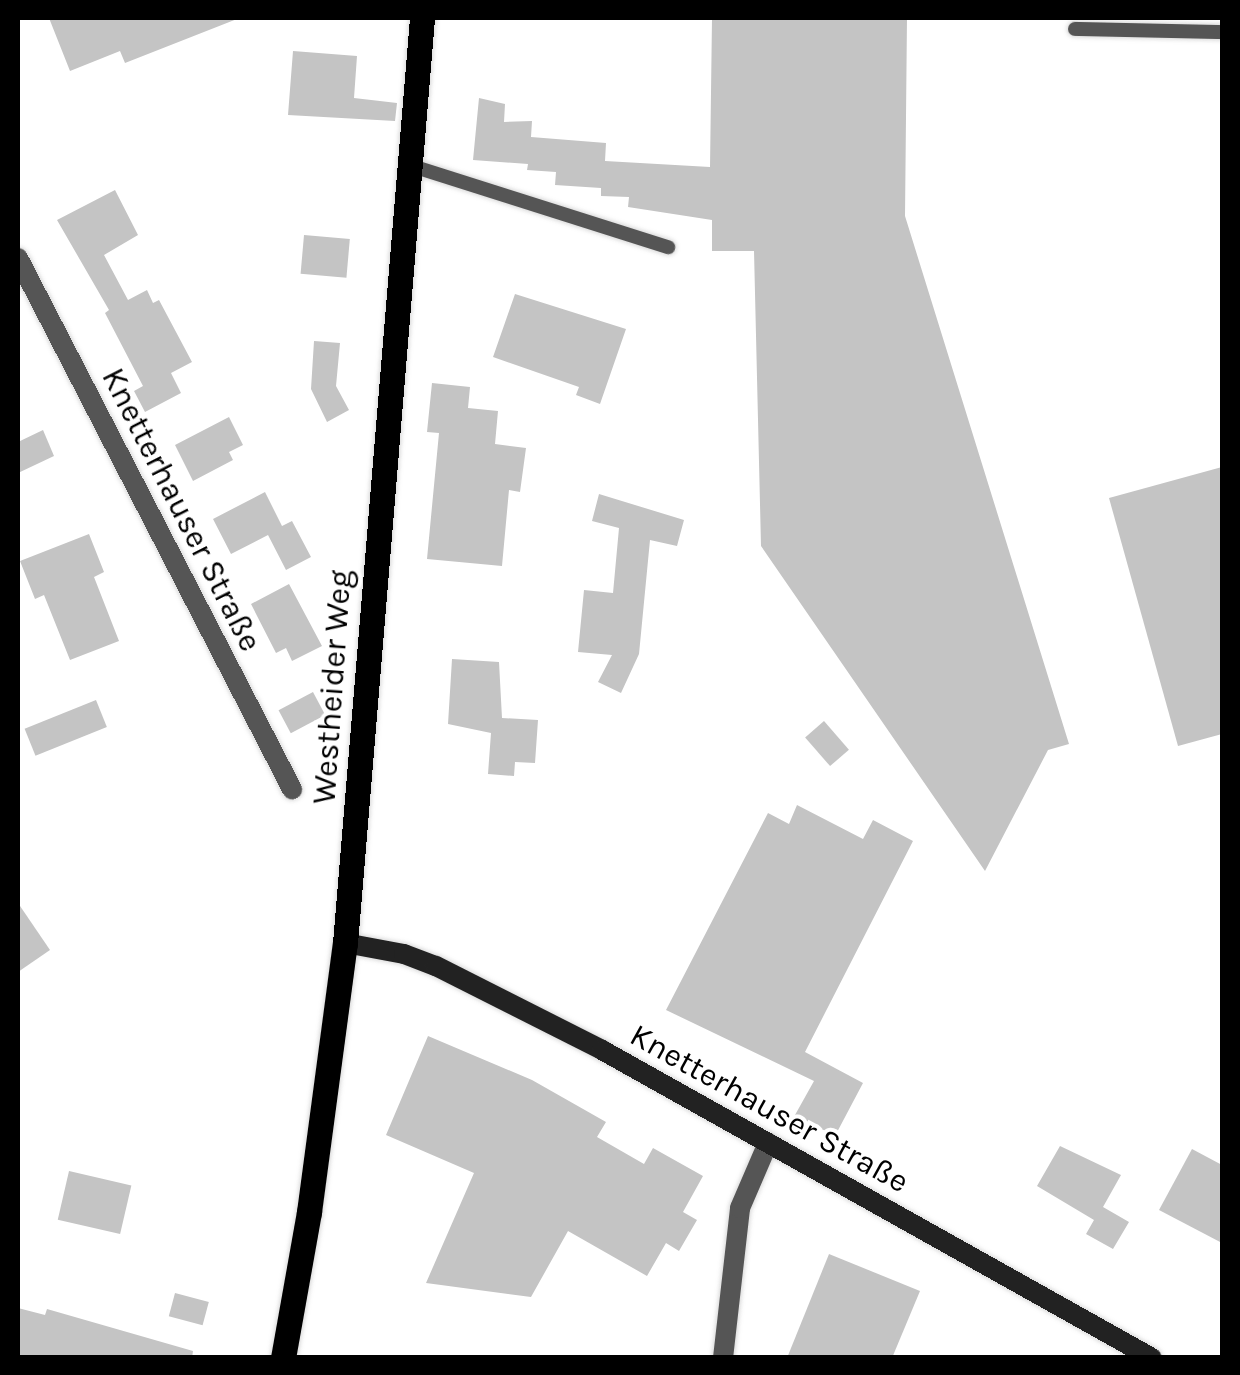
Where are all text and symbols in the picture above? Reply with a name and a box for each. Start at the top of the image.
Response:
street label: Knetterhauser Straße [93,362,269,658]
street label: Westheider Weg [306,569,360,805]
street label: Knetterhauser Straße [623,1016,915,1202]

